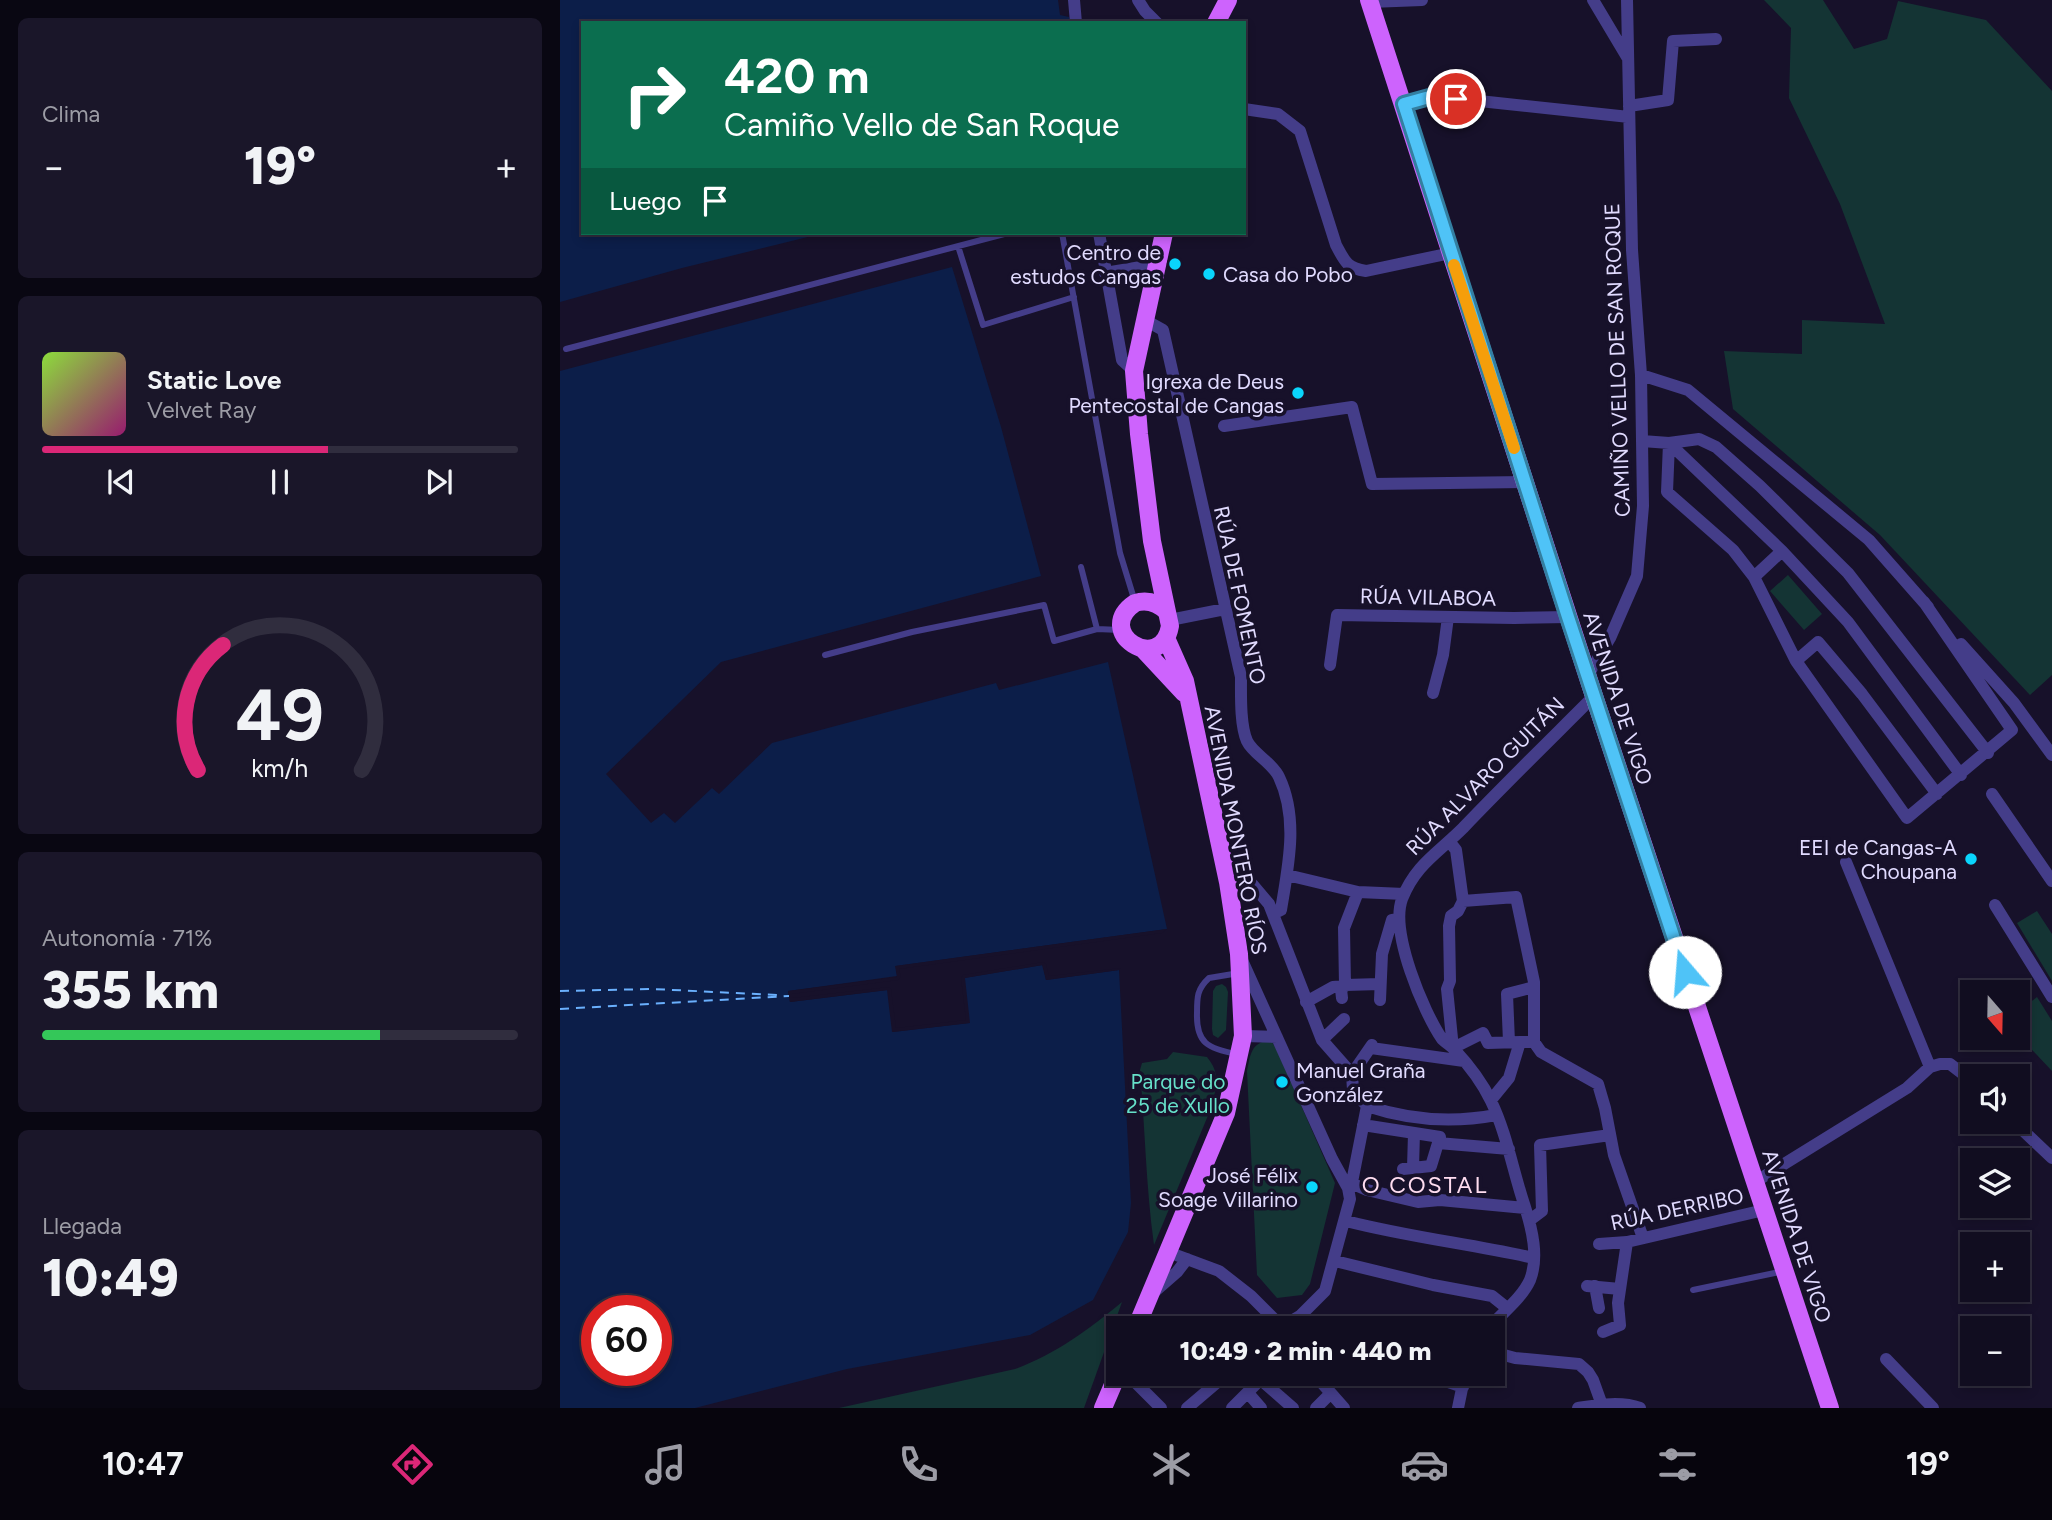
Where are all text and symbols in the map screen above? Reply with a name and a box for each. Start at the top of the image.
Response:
text: 420 m [724,46,870,105]
icon: right [609,49,700,140]
pin [1426,69,1486,129]
icon: arrive [1437,80,1475,118]
text: Clima [42,100,100,128]
text: Camiño Vello de San Roque [724,106,1120,144]
text: 19° [244,135,316,197]
text: − [42,144,66,190]
text: + [494,144,518,190]
icon: arrive [696,182,734,220]
text: Luego [609,185,682,217]
street label: CAMIÑO VELLO DE SAN ROQUE [1599,203,1635,517]
place label: Centro de estudos Cangas [1010,240,1161,289]
marker: Centro de estudos Cangas [1167,256,1183,272]
place label: Casa do Pobo [1223,262,1353,287]
marker: Casa do Pobo [1201,266,1217,282]
text: Static Love [147,364,281,396]
place label: Igrexa de Deus Pentecostal de Cangas [1068,369,1284,418]
marker: Igrexa de Deus Pentecostal de Cangas [1290,385,1306,401]
text: Velvet Ray [147,396,256,424]
icon: previous [102,463,140,501]
icon: pause [261,463,299,501]
icon: next [420,463,458,501]
street label: RÚA DE FOMENTO [1209,504,1271,686]
street label: RÚA VILABOA [1360,583,1496,611]
street label: AVENIDA DE VIGO [1578,608,1658,788]
text: 49 [236,671,324,758]
street label: RÚA ALVARO GUITÁN [1401,692,1569,860]
street label: AVENIDA MONTERO RÍOS [1200,703,1272,957]
text: km/h [251,753,309,783]
place label: EEI de Cangas-A Choupana [1799,835,1957,884]
marker: EEI de Cangas-A Choupana [1963,851,1979,867]
text: Autonomía · 71% [42,924,212,952]
position arrow [1648,935,1722,1009]
text: 355 km [42,959,219,1021]
north arrow [1960,980,2030,1050]
map controls [1960,980,2030,1386]
place label: Manuel Graña González [1296,1058,1425,1107]
button: sound [1960,1064,2030,1134]
park label: Parque do 25 de Xullo [1126,1069,1230,1118]
marker: Manuel Graña González [1274,1074,1290,1090]
street label: AVENIDA DE VIGO [1757,1146,1837,1326]
button: layers [1960,1148,2030,1218]
place label: José Félix Soage Villarino [1158,1163,1298,1212]
district label: O COSTAL [1362,1171,1488,1199]
marker: José Félix Soage Villarino [1304,1179,1320,1195]
street label: RÚA DERRIBO [1608,1183,1746,1235]
text: Llegada [42,1212,122,1240]
button: + [1960,1232,2030,1302]
text: 10:49 [42,1247,179,1309]
speed limit sign: 60 [581,1295,672,1386]
button: − [1960,1316,2030,1386]
text: 10:49 · 2 min · 440 m [1180,1335,1431,1367]
icon: directions [388,1440,437,1489]
icon: music [641,1440,690,1489]
icon: phone [894,1440,943,1489]
icon: climate [1147,1440,1196,1489]
icon: car [1400,1440,1449,1489]
icon: filters [1653,1440,1702,1489]
text: 10:47 [102,1445,184,1483]
text: 19° [1906,1445,1950,1483]

